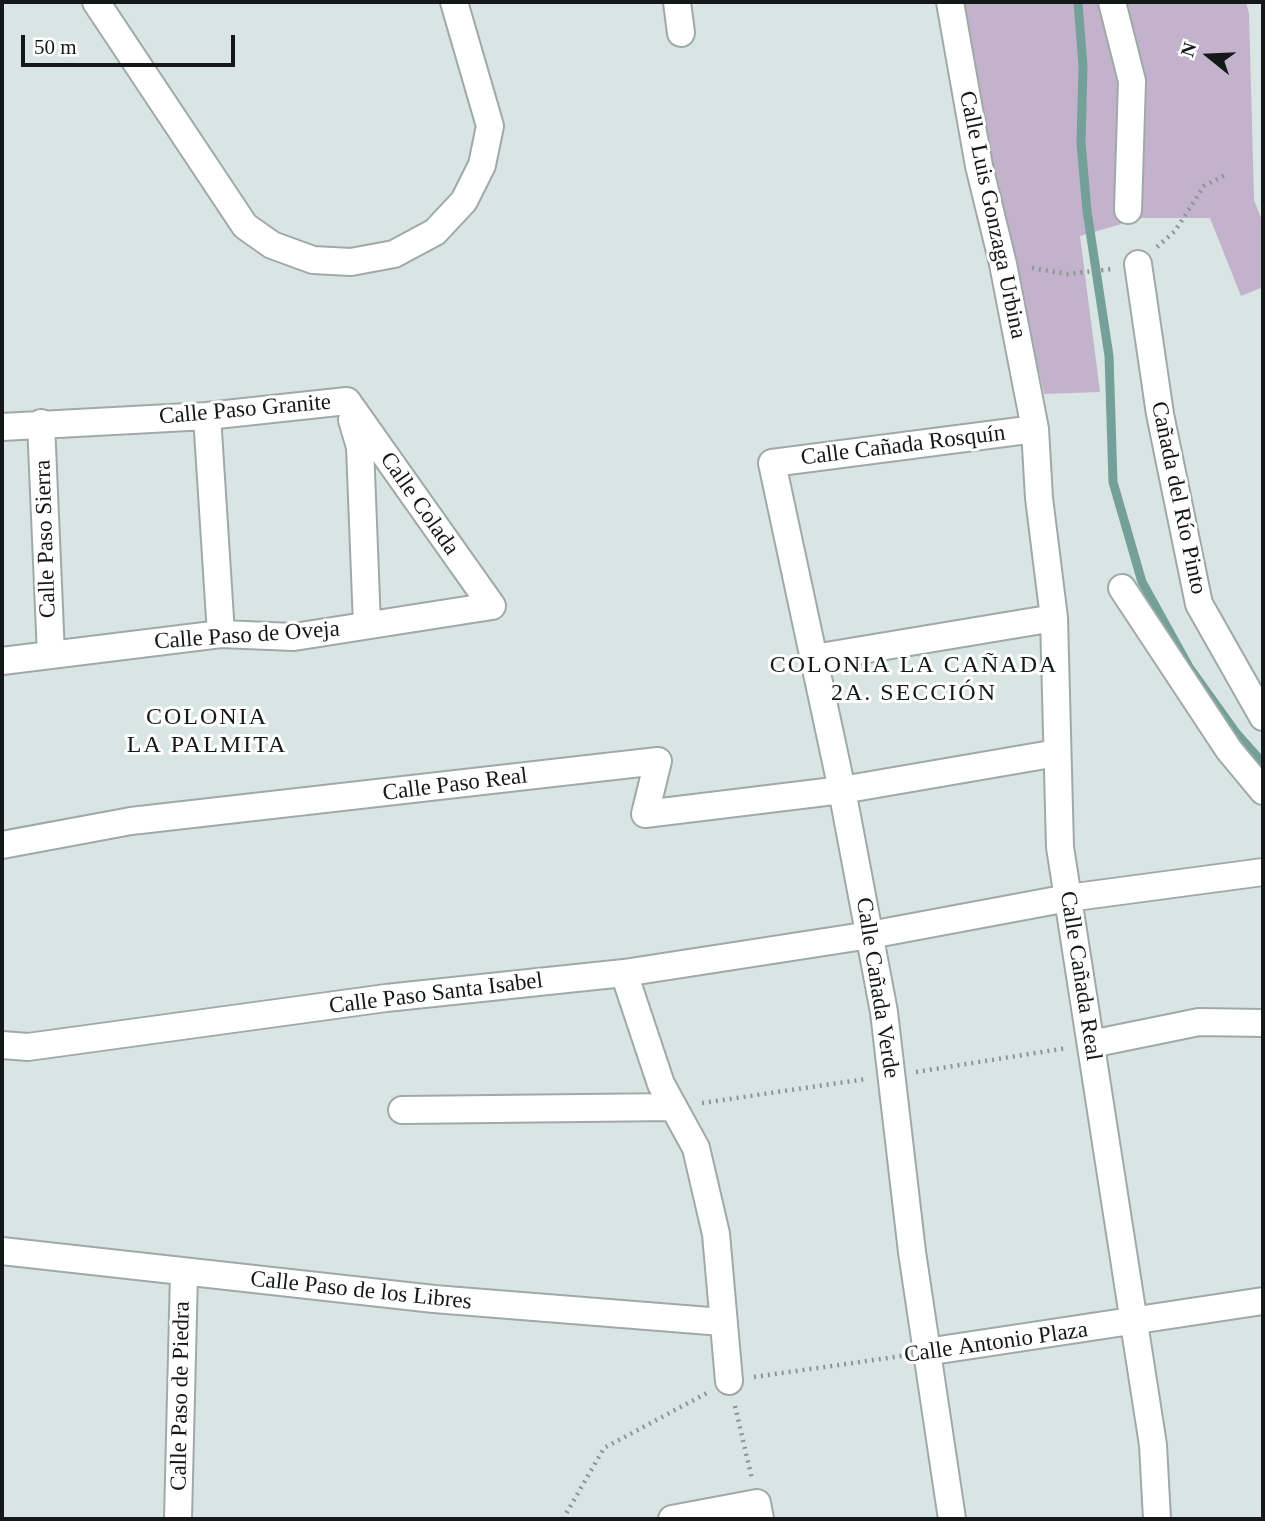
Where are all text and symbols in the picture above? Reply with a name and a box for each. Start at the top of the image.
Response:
scale bar [24,21,238,65]
north arrow [1174,21,1244,91]
text: 50 m [34,35,77,59]
text: N [1176,40,1201,59]
street label: Calle Luis Gonzaga Urbina [952,89,1032,341]
street label: Calle Paso Granite [158,389,332,431]
street label: Cañada del Río Pinto [1144,399,1212,597]
street label: Calle Cañada Rosquín [799,420,1007,472]
street label: Calle Colada [373,447,465,561]
street label: Calle Paso Sierra [29,459,63,619]
street label: Calle Paso de Oveja [153,616,341,656]
district label: COLONIA LA CAÑADA 2A. SECCIÓN [772,652,1056,708]
district label: COLONIA LA PALMITA [128,704,286,760]
street label: Calle Paso Real [381,762,529,808]
street label: Calle Cañada Real [1053,889,1107,1063]
street label: Calle Cañada Verde [849,896,905,1080]
street label: Calle Paso Santa Isabel [327,967,545,1021]
street label: Calle Paso de los Libres [249,1266,473,1316]
street label: Calle Paso de Piedra [166,1301,196,1491]
street label: Calle Antonio Plaza [902,1316,1090,1370]

